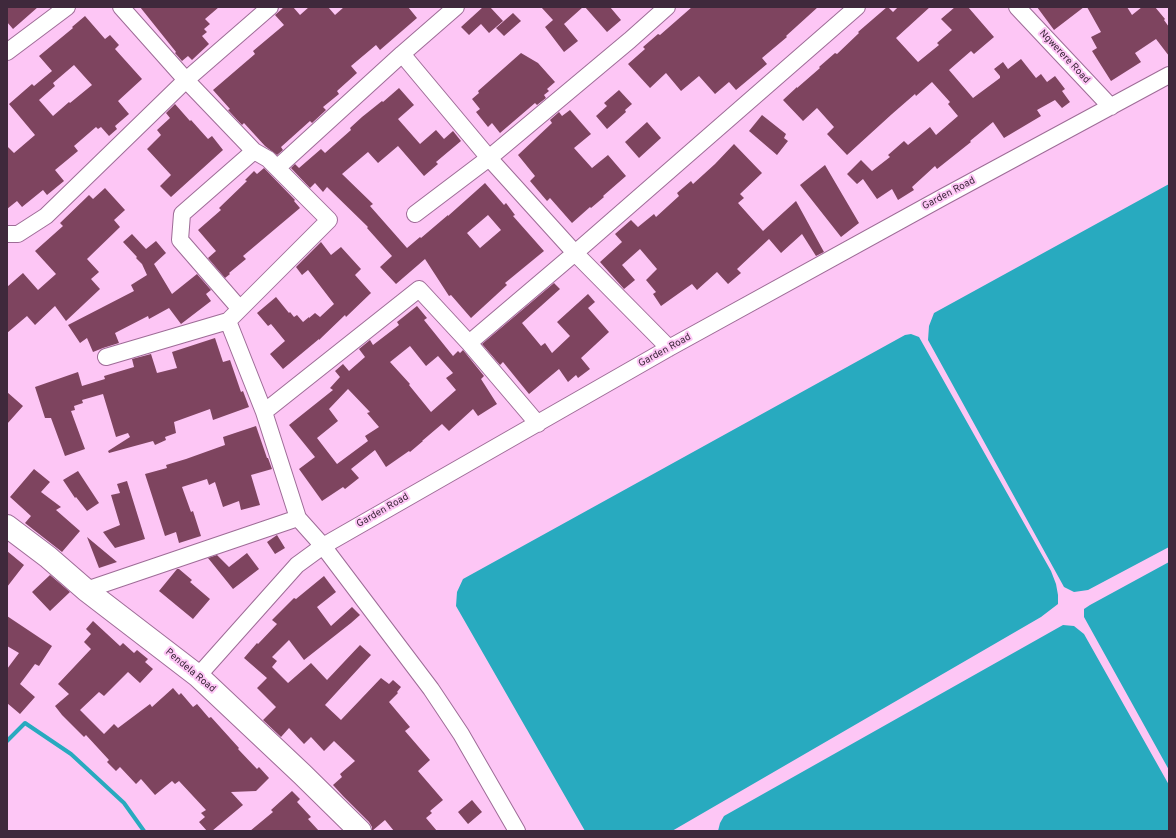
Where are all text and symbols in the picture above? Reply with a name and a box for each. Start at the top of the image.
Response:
street label: Ngwerere Road [1036,28,1092,86]
street label: Garden Road [921,175,977,213]
street label: Garden Road [637,332,693,370]
street label: Garden Road [355,491,411,531]
street label: Pendela Road [162,646,218,696]

